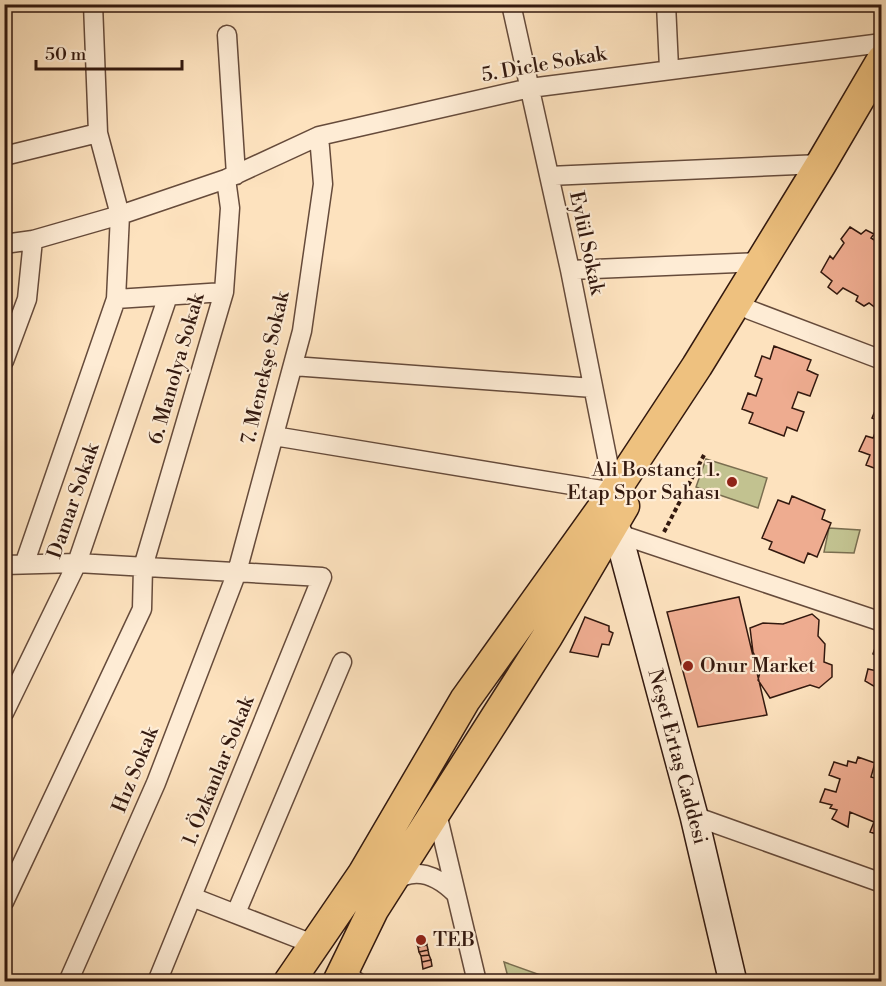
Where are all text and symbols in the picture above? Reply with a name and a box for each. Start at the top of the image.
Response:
scale bar [36,33,182,71]
street label: 5. Dicle Sokak [480,41,610,88]
text: 50 m [45,43,87,66]
street label: Eylül Sokak [563,189,609,299]
street label: 7. Menekşe Sokak [236,287,296,447]
street label: 6. Manolya Sokak [143,289,211,447]
street label: Damar Sokak [43,439,106,562]
place label: Ali Bostancı 1. Etap Spor Sahası [567,458,720,506]
marker: Ali Bostancı 1. Etap Spor Sahası [725,475,739,489]
place label: Onur Market [700,654,815,679]
marker: Onur Market [681,659,695,673]
street label: Neşet Ertaş Caddesi [642,667,713,848]
street label: 1. Özkanlar Sokak [177,691,261,849]
street label: Hız Sokak [107,722,165,817]
place label: TEB [433,928,475,953]
marker: TEB [414,933,428,947]

